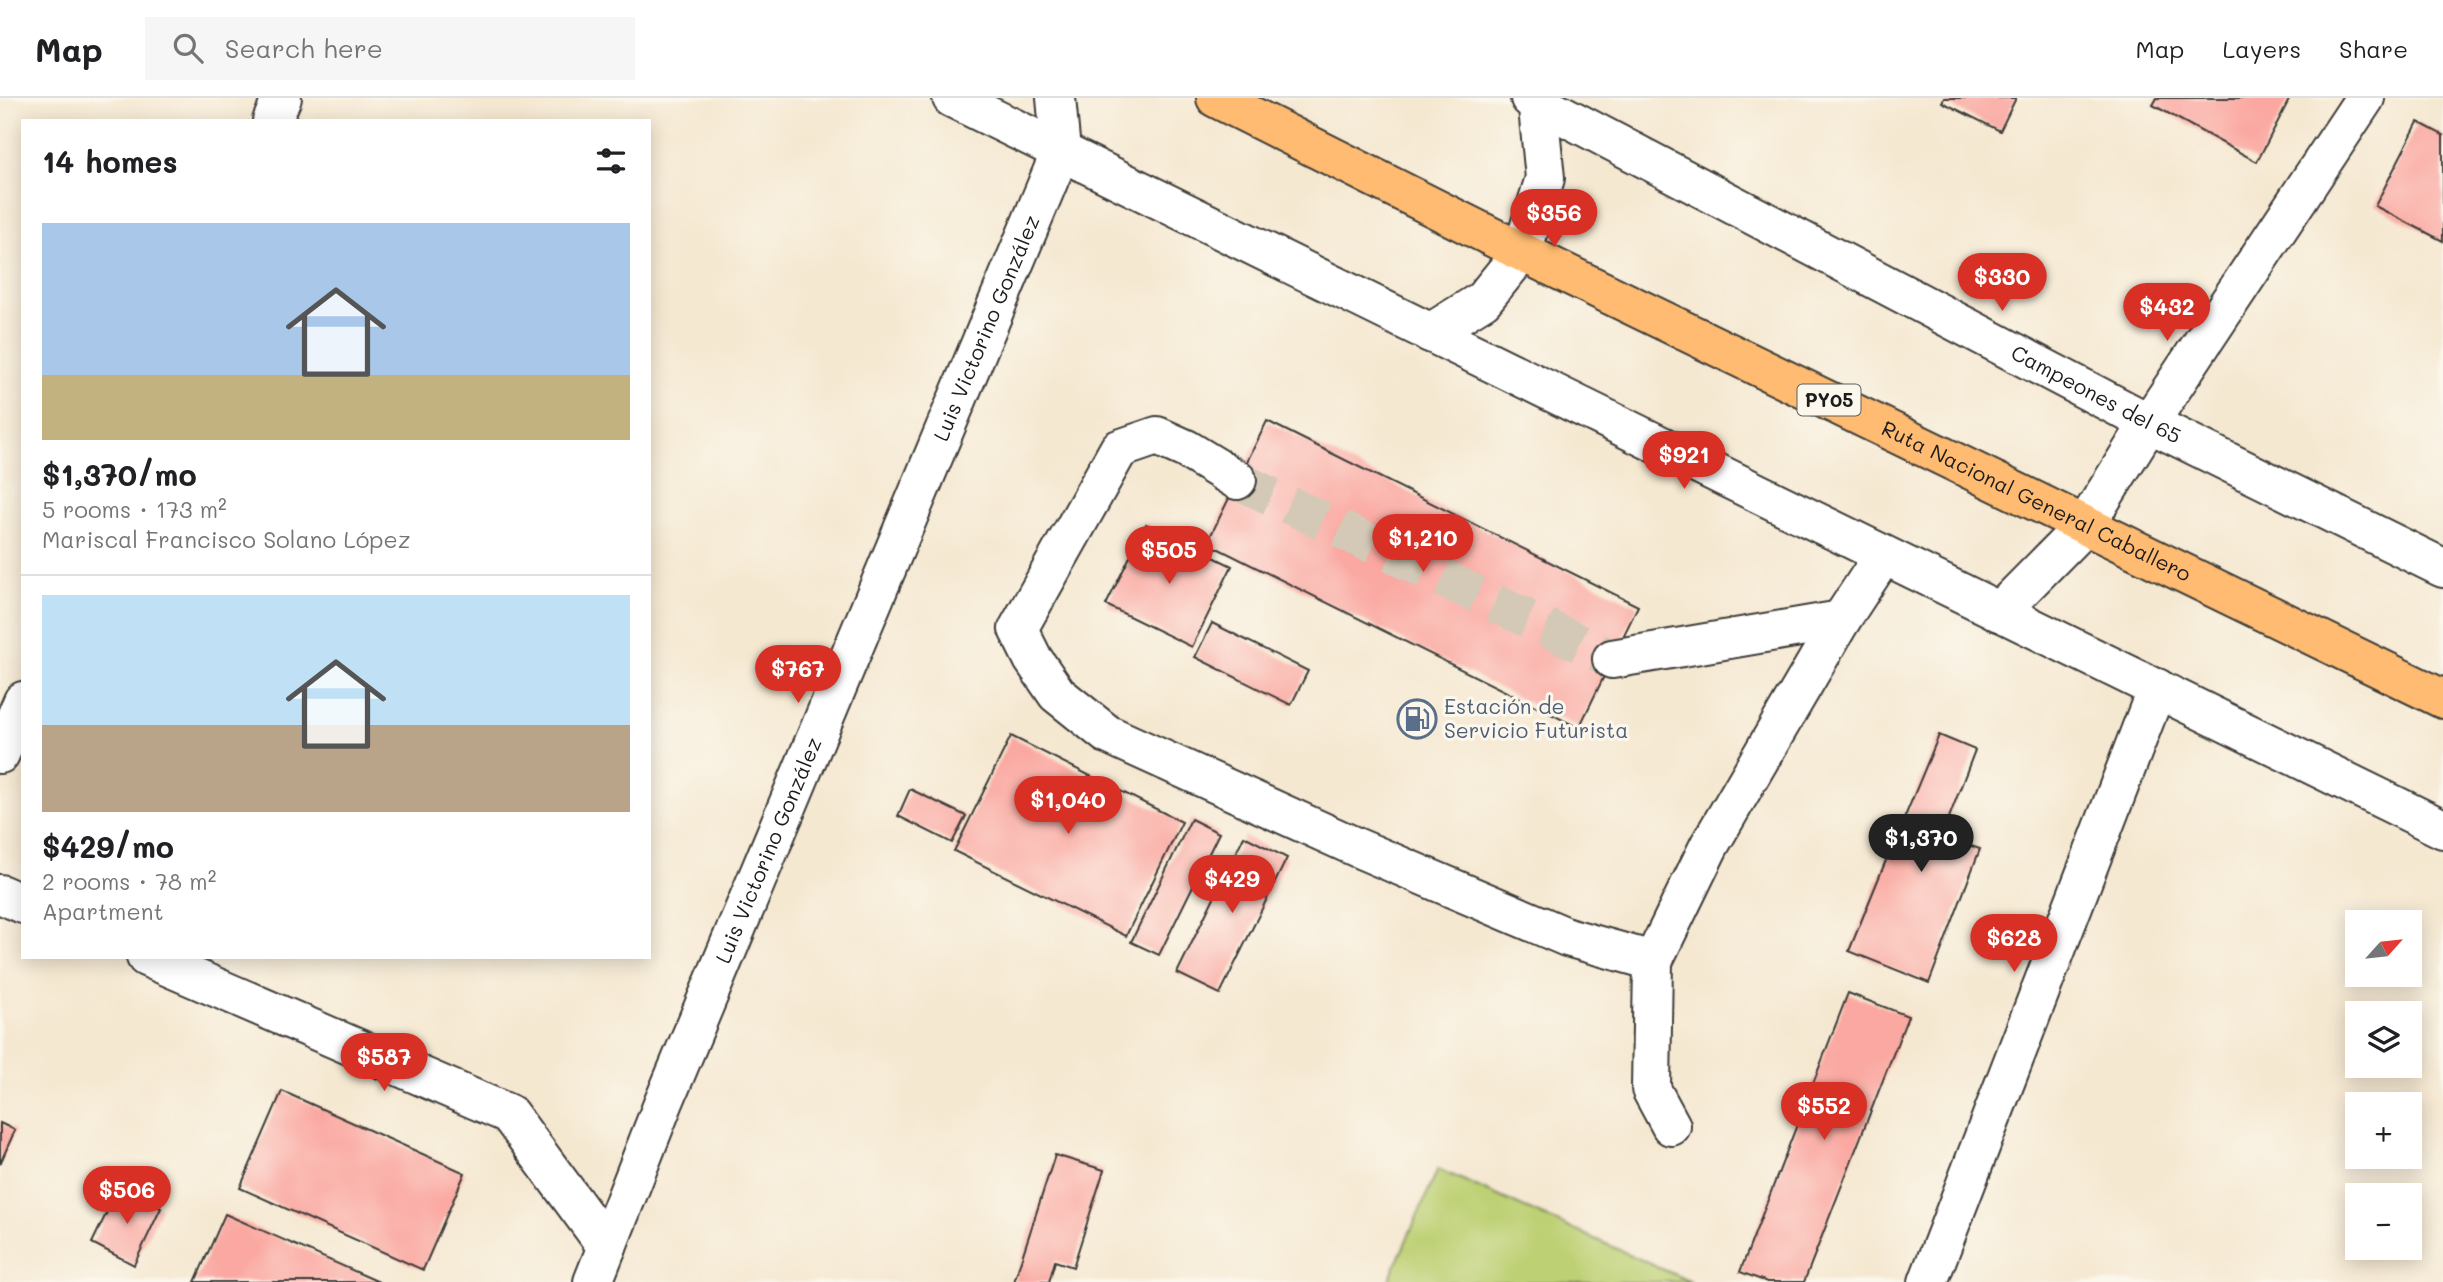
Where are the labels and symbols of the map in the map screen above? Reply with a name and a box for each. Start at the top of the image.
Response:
pin: $356 [1513,190,1595,249]
street label: Luis Victorino González [926,211,1045,445]
pin: $330 [1961,254,2043,313]
pin: $432 [2126,284,2208,343]
street label: Campeones del 65 [2007,338,2186,449]
road number: PY05 [1798,384,1860,416]
street label: Ruta Nacional General Caballero [1878,414,2196,587]
pin: $921 [1643,432,1725,491]
pin: $1,210 [1366,514,1480,574]
pin: $505 [1128,526,1210,586]
pin: $767 [757,646,839,705]
place label: Estación de Servicio Futurista [1444,692,1628,743]
fuel station icon: Estación de Servicio Futurista [1396,698,1438,740]
street label: Luis Victorino González [708,733,827,967]
pin: $1,040 [1011,776,1125,836]
pin: $1,370 [1864,814,1978,874]
pin: $429 [1191,856,1273,915]
north arrow [2345,910,2422,987]
pin: $628 [1973,914,2055,974]
pin: $587 [343,1034,425,1093]
pin: $552 [1783,1082,1865,1142]
pin: $506 [86,1166,168,1226]

